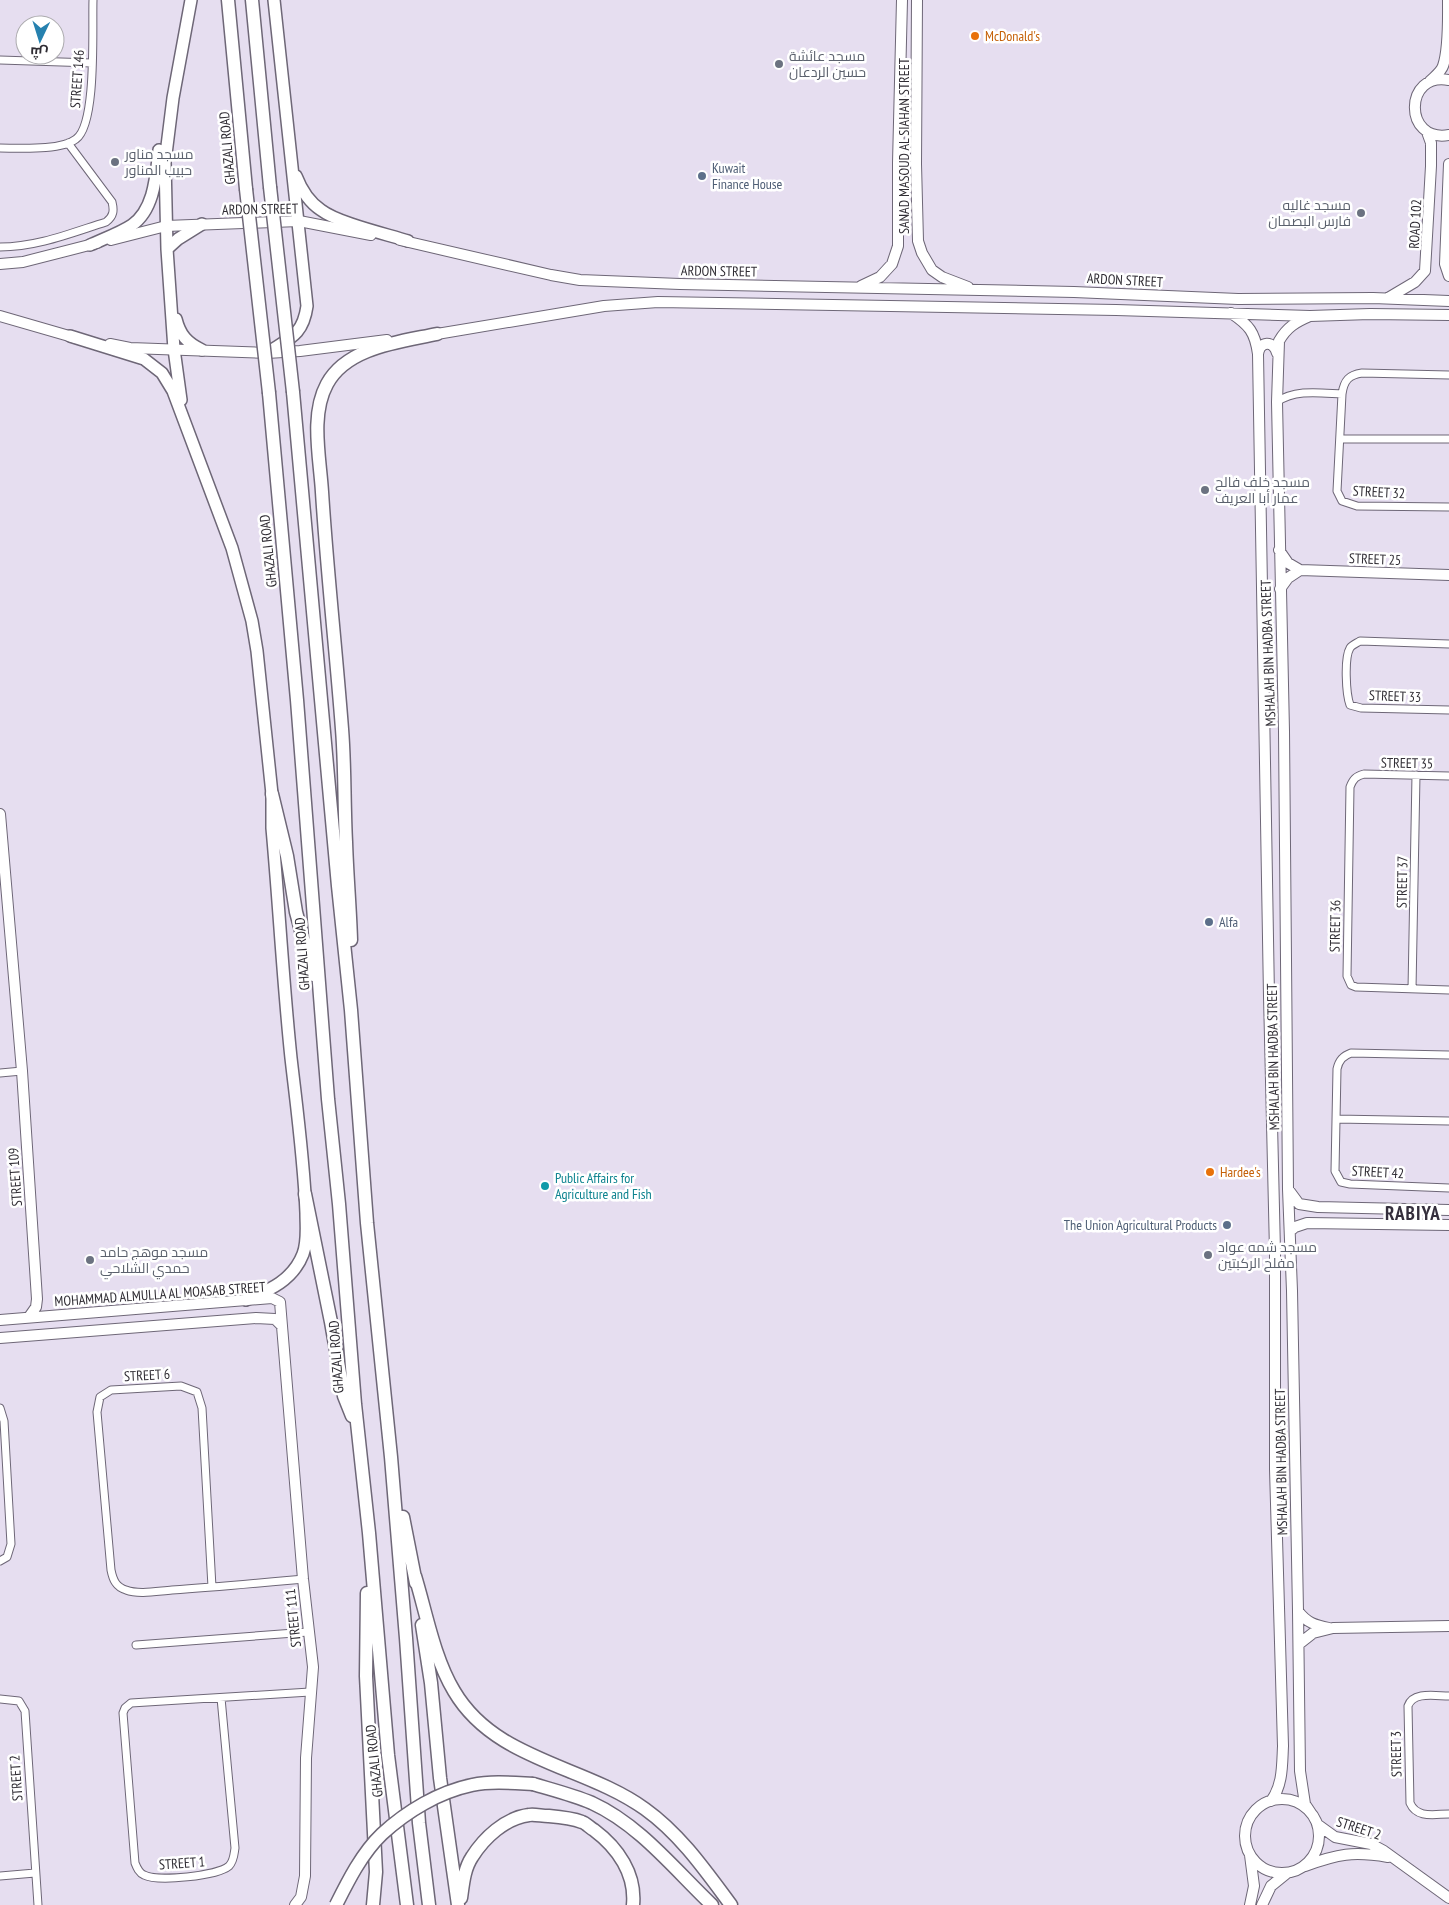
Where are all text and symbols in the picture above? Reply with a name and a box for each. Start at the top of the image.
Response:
north arrow [15,15,65,65]
place label: McDonald's [985,27,1040,45]
marker: McDonald's [969,30,981,42]
text: ش [29,43,49,63]
place label: مسجد عائشة حسين الردعان [789,47,866,81]
street label: STREET 146 [66,49,88,109]
street label: SANAD MASOUD AL SIAHAN STREET [895,57,913,234]
marker: مسجد عائشة حسين الردعان [773,58,785,70]
street label: GHAZALI ROAD [215,111,239,185]
place label: مسجد مناور حبيب المناور [124,145,193,179]
marker: مسجد مناور حبيب المناور [109,156,121,168]
place label: Kuwait Finance House [712,159,783,193]
marker: Kuwait Finance House [696,170,708,182]
place label: مسجد غاليه فارس البصمان [1268,196,1351,230]
street label: ARDON STREET [222,199,299,219]
street label: ROAD 102 [1405,199,1425,249]
marker: مسجد غاليه فارس البصمان [1355,207,1367,219]
street label: ARDON STREET [681,261,758,281]
street label: ARDON STREET [1087,269,1164,291]
place label: مسجد خلف فالح عمار أبا العريف [1215,473,1310,507]
street label: STREET 32 [1352,482,1406,502]
marker: مسجد خلف فالح عمار أبا العريف [1199,484,1211,496]
street label: GHAZALI ROAD [255,514,281,588]
street label: STREET 25 [1349,549,1401,569]
street label: MSHALAH BIN HADBA STREET [1256,579,1280,727]
street label: STREET 33 [1369,686,1421,706]
street label: STREET 35 [1381,754,1433,772]
street label: STREET 37 [1393,856,1411,908]
street label: STREET 36 [1326,900,1344,952]
place label: Alfa [1219,913,1238,931]
marker: Alfa [1203,916,1215,928]
street label: GHAZALI ROAD [290,917,314,991]
street label: MSHALAH BIN HADBA STREET [1263,983,1283,1131]
street label: STREET 109 [4,1147,26,1207]
street label: STREET 42 [1351,1162,1405,1182]
place label: Hardee's [1220,1163,1261,1181]
marker: Hardee's [1204,1166,1216,1178]
place label: Public Affairs for Agriculture and Fish [555,1169,652,1203]
marker: Public Affairs for Agriculture and Fish [539,1180,551,1192]
district label: RABIYA [1385,1201,1441,1225]
place label: The Union Agricultural Products [1064,1216,1217,1234]
marker: The Union Agricultural Products [1221,1219,1233,1231]
place label: مسجد شمه عواد مفلح الركبتين [1218,1238,1317,1272]
place label: مسجد موهج حامد حمدي الشلاحي [100,1243,208,1280]
marker: مسجد شمه عواد مفلح الركبتين [1202,1249,1214,1261]
marker: مسجد موهج حامد حمدي الشلاحي [84,1254,96,1266]
street label: MOHAMMAD ALMULLA AL MOASAB STREET [54,1278,267,1310]
street label: GHAZALI ROAD [324,1320,348,1394]
street label: STREET 6 [124,1365,170,1385]
street label: MSHALAH BIN HADBA STREET [1271,1388,1291,1536]
street label: STREET 111 [281,1588,305,1648]
street label: GHAZALI ROAD [361,1724,387,1798]
street label: STREET 3 [1387,1731,1405,1777]
street label: STREET 2 [5,1754,27,1802]
street label: STREET 2 [1334,1812,1384,1844]
street label: STREET 1 [158,1852,206,1874]

